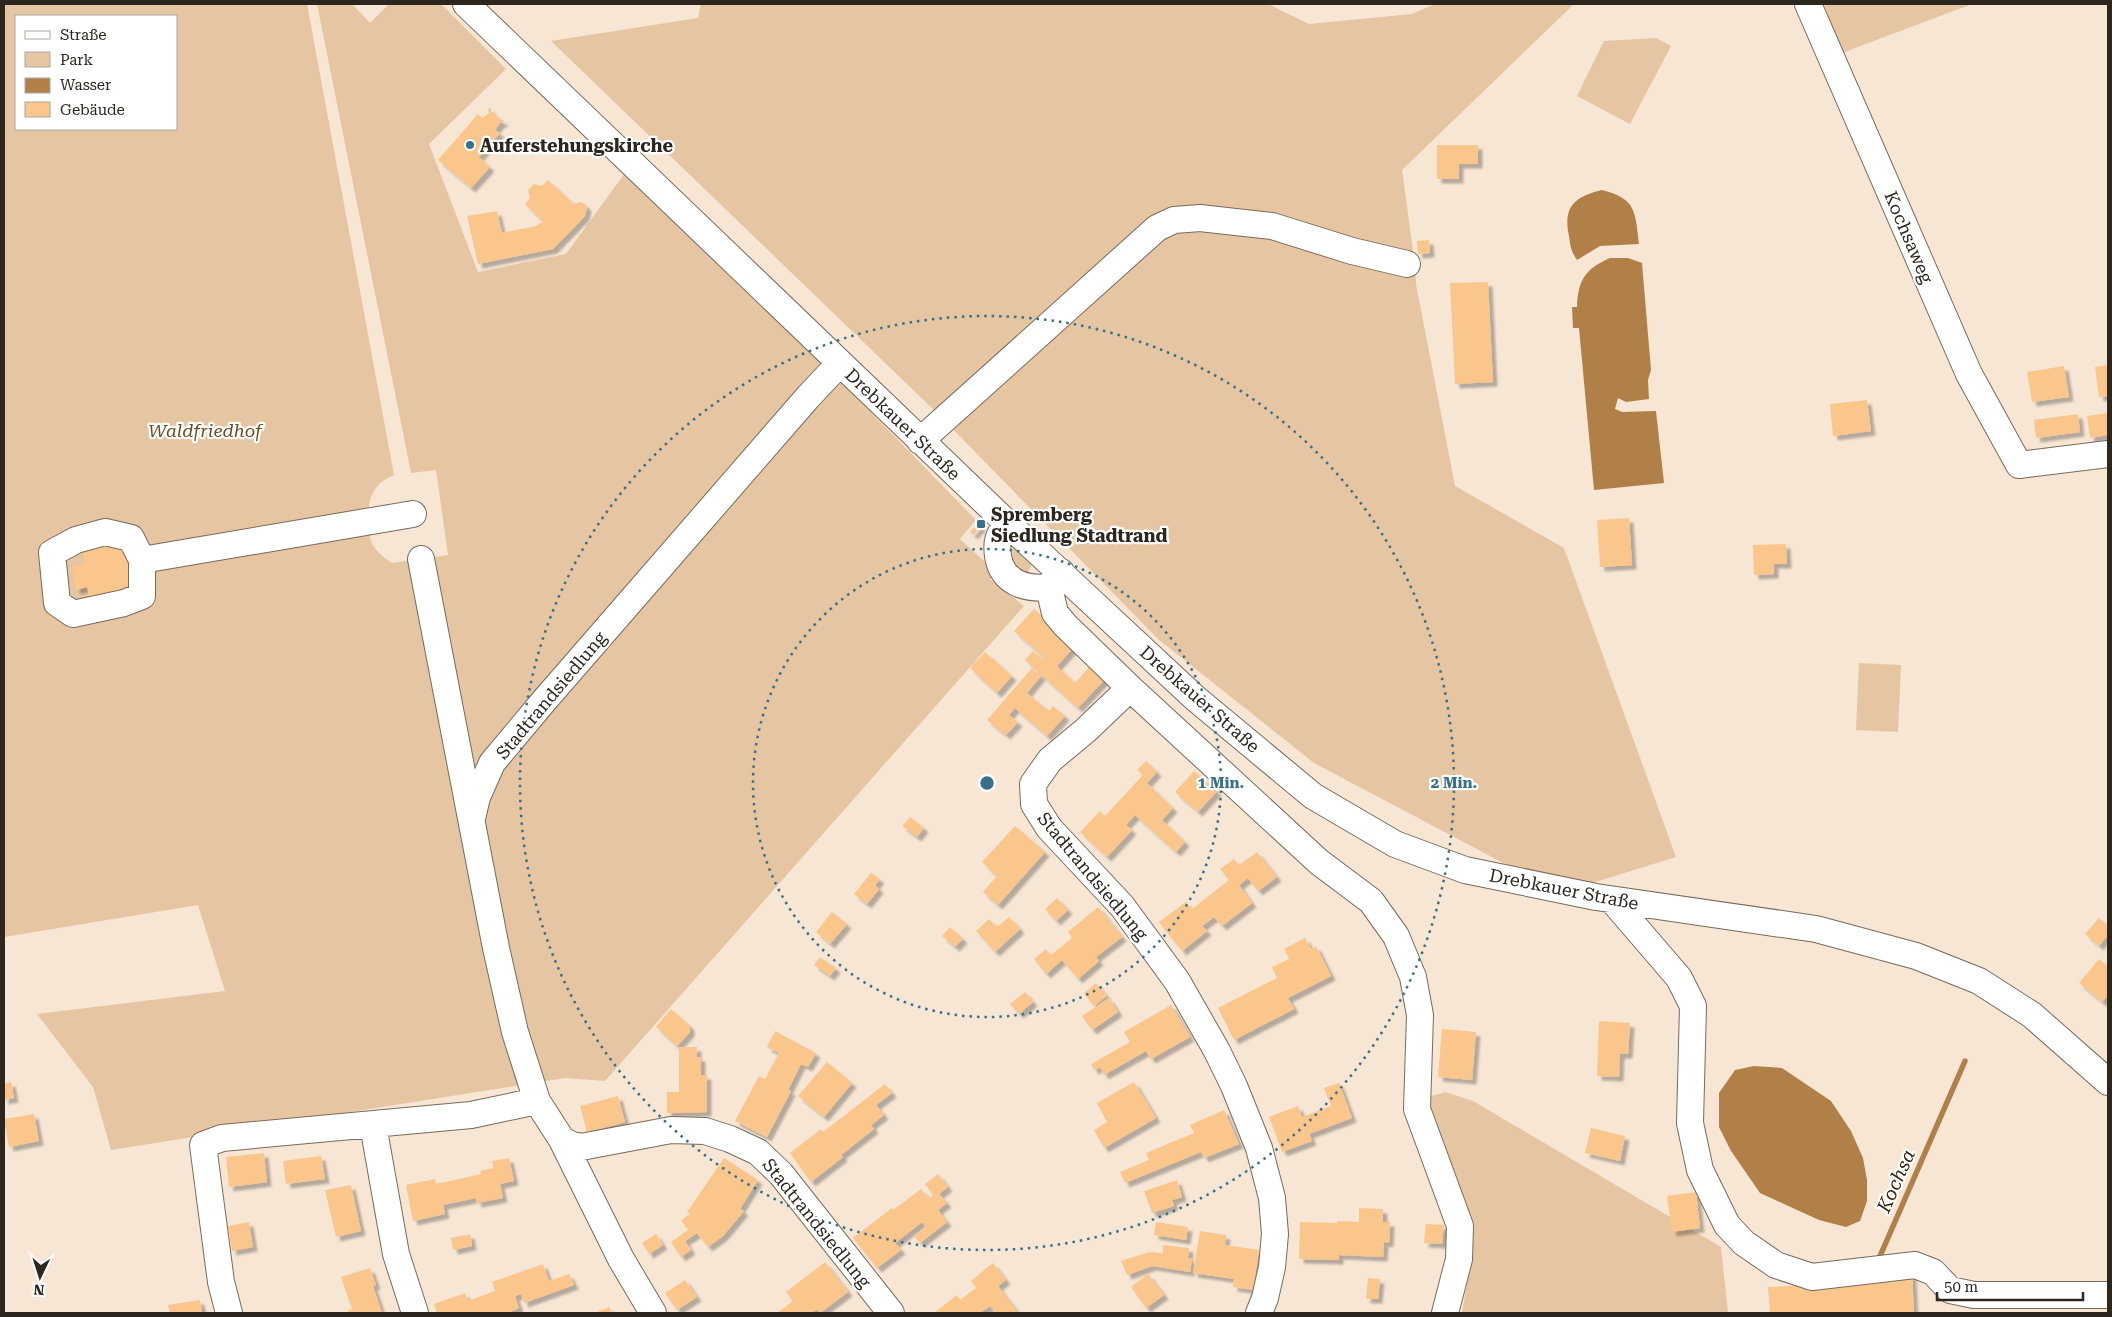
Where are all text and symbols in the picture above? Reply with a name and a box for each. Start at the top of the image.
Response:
legend [15,15,178,130]
text: Straße [60,26,107,44]
text: Park [60,51,94,69]
text: Wasser [60,76,111,94]
text: Gebäude [60,101,125,119]
place label: Auferstehungskirche [480,135,674,156]
marker: Auferstehungskirche [464,139,476,151]
street label: Kochsaweg [1880,188,1938,287]
street label: Drebkauer Straße [841,364,965,484]
park label: Waldfriedhof [148,420,264,441]
place label: Spremberg Siedlung Stadtrand [991,504,1168,546]
marker: Spremberg Siedlung Stadtrand [975,518,987,530]
street label: Stadtrandsiedlung [491,626,611,763]
street label: Drebkauer Straße [1136,641,1264,757]
centre of rings [978,774,996,792]
text: 1 Min. [1198,774,1244,792]
text: 2 Min. [1431,774,1477,792]
street label: Stadtrandsiedlung [1033,808,1153,945]
street label: Drebkauer Straße [1487,864,1641,914]
water label: Kochsa [1872,1146,1920,1217]
street label: Stadtrandsiedlung [758,1154,876,1292]
north arrow [15,1252,65,1302]
scale bar [1937,1270,2083,1302]
text: 50 m [1944,1278,1979,1296]
text: N [33,1282,45,1298]

